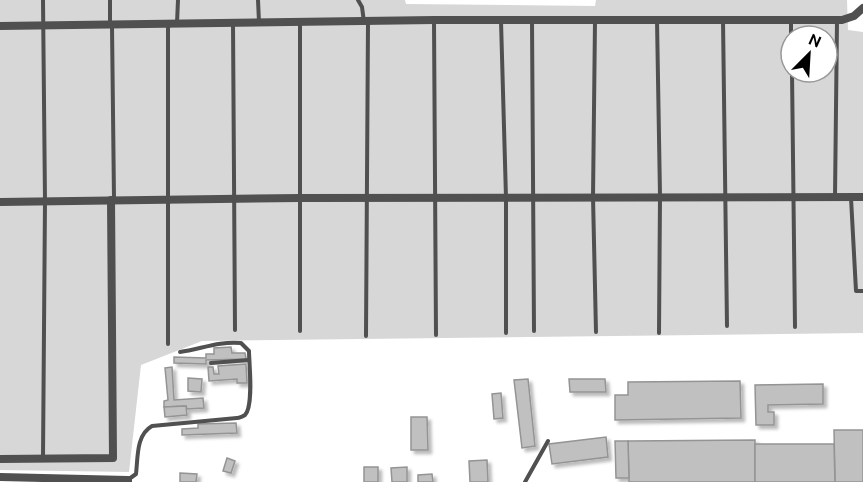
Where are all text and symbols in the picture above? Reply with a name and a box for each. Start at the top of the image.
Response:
north arrow [779,24,839,84]
text: N [806,30,824,51]

